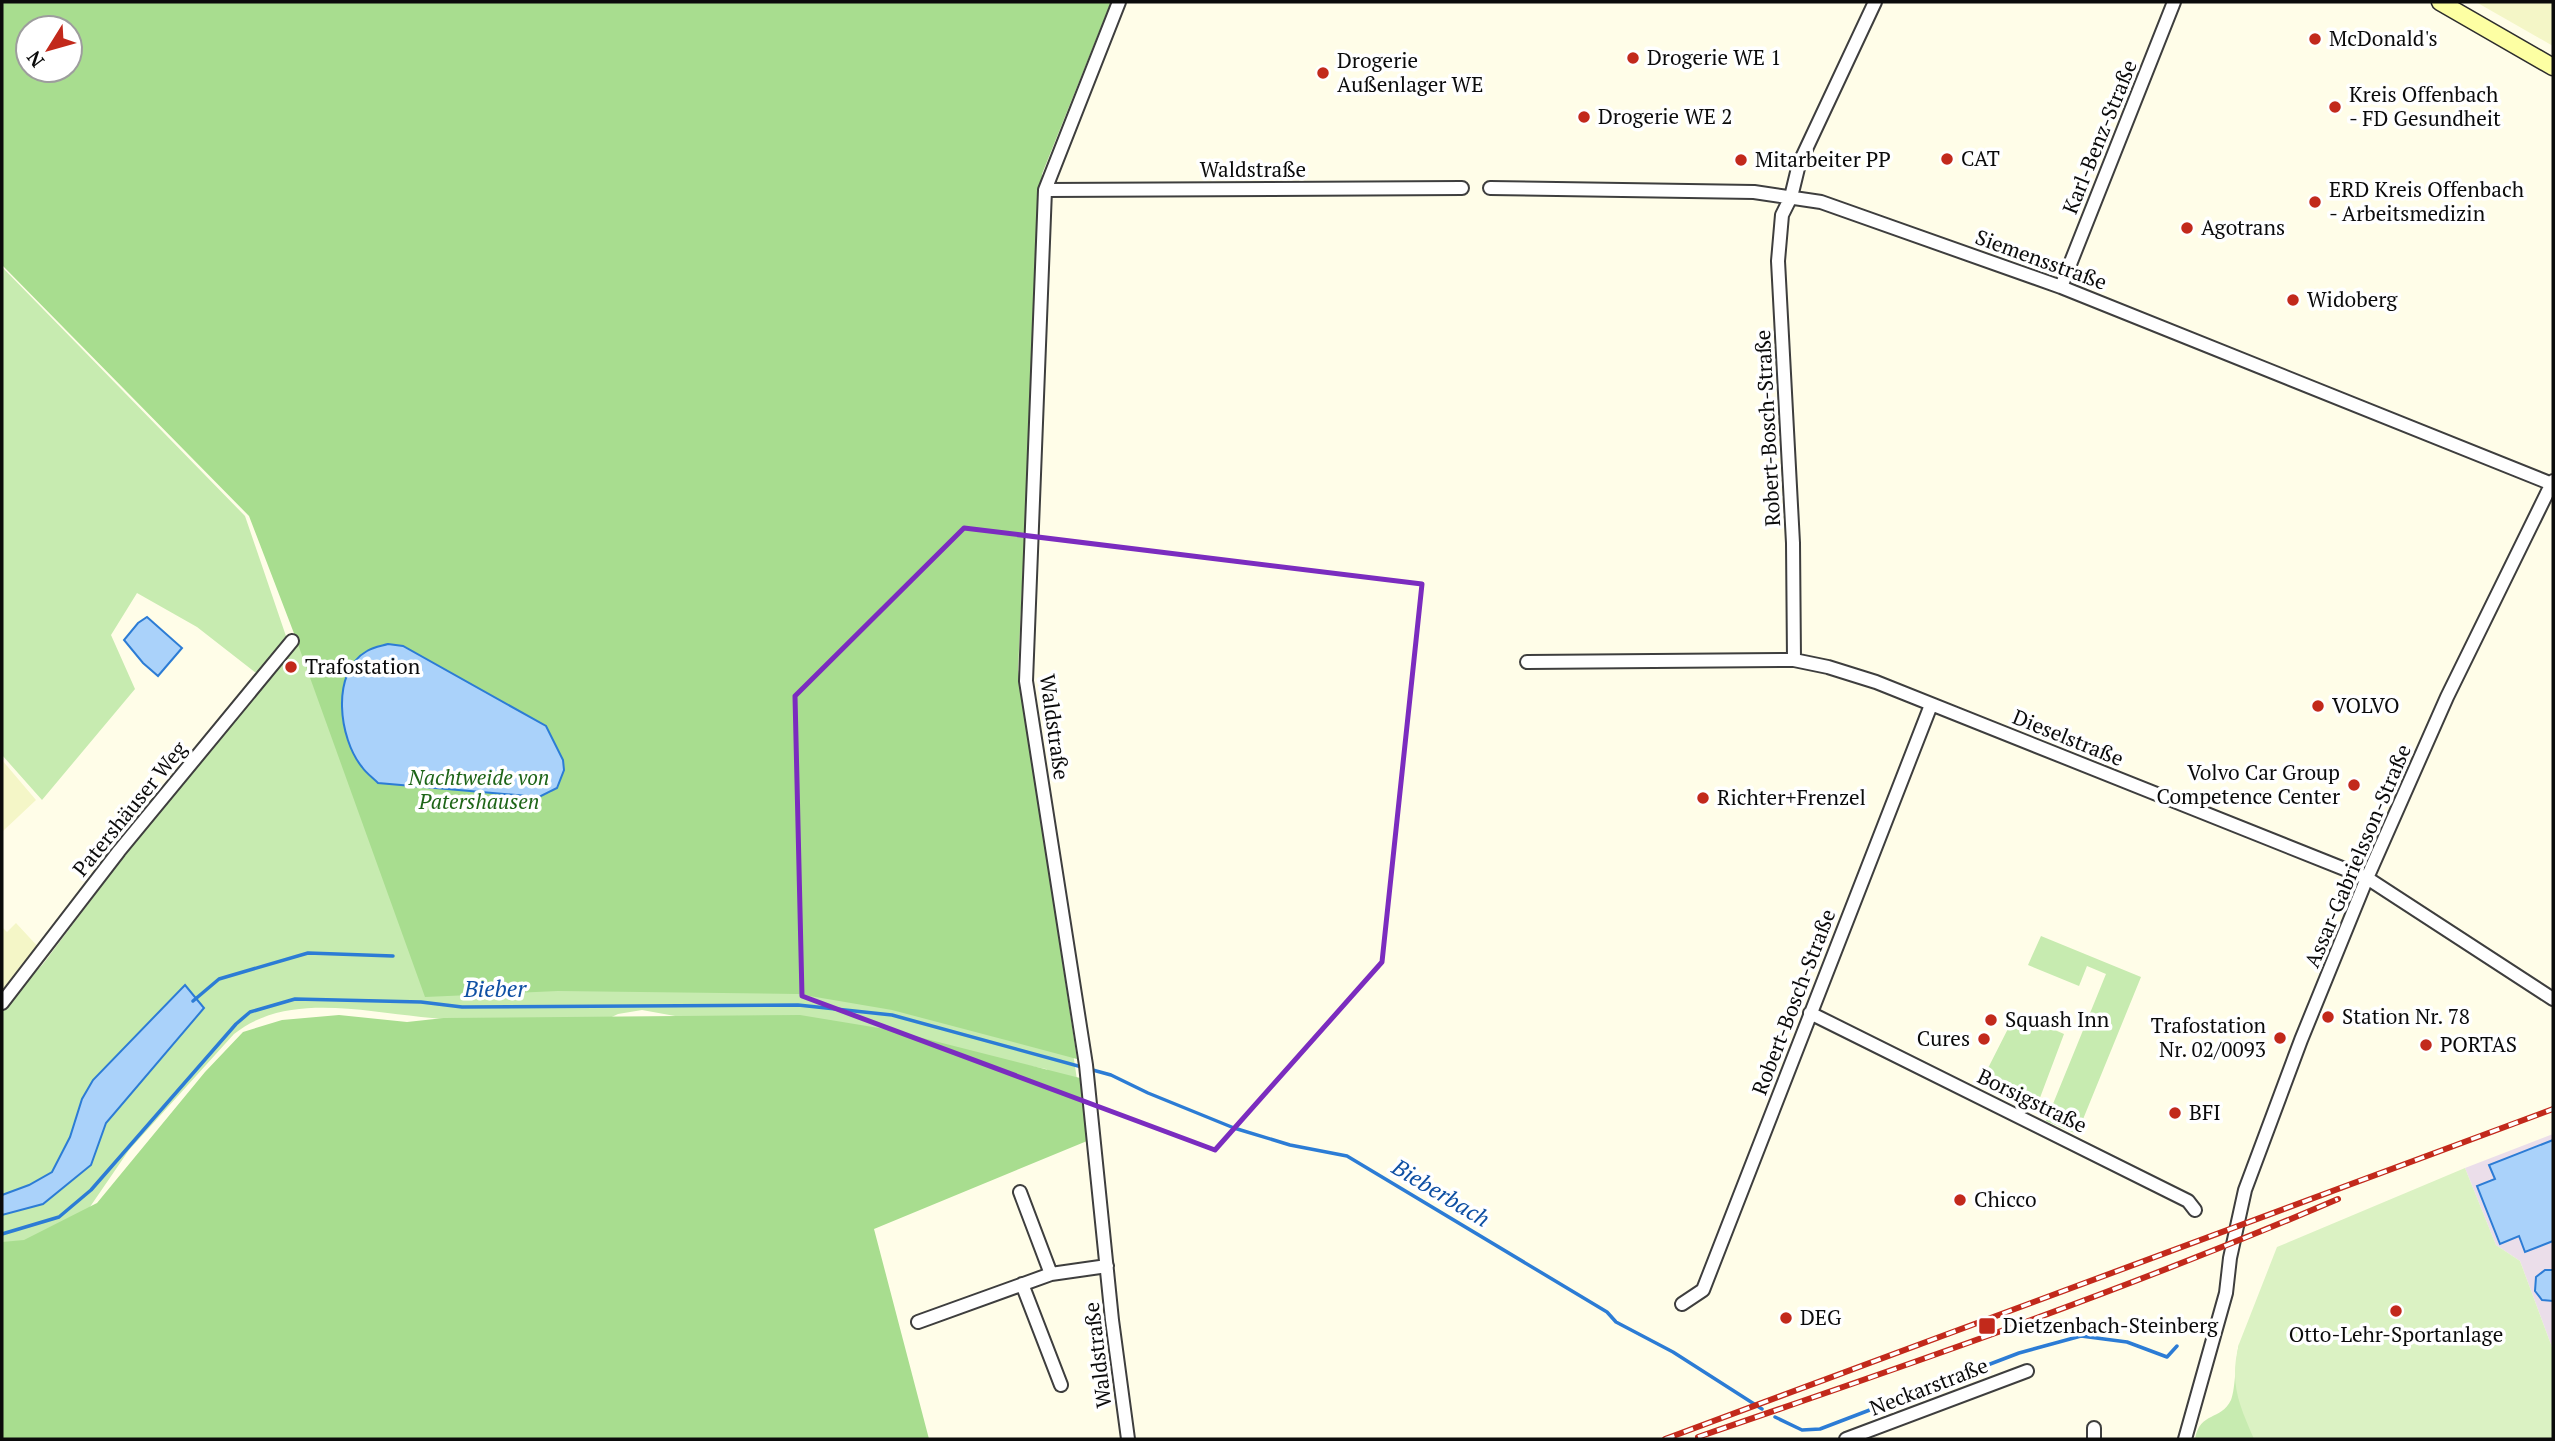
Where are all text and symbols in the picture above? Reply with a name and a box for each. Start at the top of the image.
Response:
north arrow [14,14,84,84]
place label: McDonald's [2329,24,2438,52]
marker: McDonald's [2307,31,2323,47]
place label: Drogerie WE 1 [1647,43,1781,71]
text: N [20,46,49,73]
place label: Drogerie Außenlager WE [1337,46,1483,98]
marker: Drogerie WE 1 [1625,50,1641,66]
street label: Karl-Benz-Straße [2055,55,2143,218]
marker: Drogerie Außenlager WE [1315,65,1331,81]
place label: Kreis Offenbach - FD Gesundheit [2349,80,2501,132]
marker: Kreis Offenbach - FD Gesundheit [2327,99,2343,115]
place label: Drogerie WE 2 [1598,102,1732,130]
marker: Drogerie WE 2 [1576,109,1592,125]
place label: CAT [1961,144,2000,172]
place label: Mitarbeiter PP [1755,145,1891,173]
marker: CAT [1939,151,1955,167]
marker: Mitarbeiter PP [1733,152,1749,168]
street label: Waldstraße [1200,155,1306,183]
place label: ERD Kreis Offenbach - Arbeitsmedizin [2329,175,2524,227]
marker: ERD Kreis Offenbach - Arbeitsmedizin [2307,194,2323,210]
place label: Agotrans [2201,213,2285,241]
marker: Agotrans [2179,220,2195,236]
street label: Siemensstraße [1972,222,2111,296]
place label: Widoberg [2307,285,2398,313]
marker: Widoberg [2285,292,2301,308]
street label: Robert-Bosch-Straße [1748,329,1786,527]
place label: Trafostation [305,652,421,680]
marker: Trafostation [283,659,299,675]
street label: Waldstraße [1034,672,1076,781]
place label: VOLVO [2332,691,2400,719]
marker: VOLVO [2310,698,2326,714]
street label: Dieselstraße [2009,702,2128,772]
street label: Patershäuser Weg [66,734,193,882]
street label: Assar-Gabrielsson-Straße [2297,740,2417,972]
place label: Volvo Car Group Competence Center [2156,758,2340,810]
park label: Nachtweide von Patershausen [408,763,549,815]
marker: Volvo Car Group Competence Center [2346,777,2362,793]
place label: Richter+Frenzel [1717,783,1866,811]
marker: Richter+Frenzel [1695,790,1711,806]
street label: Robert-Bosch-Straße [1745,905,1841,1099]
water label: Bieber [463,973,527,1004]
place label: Station Nr. 78 [2342,1002,2470,1030]
place label: Squash Inn [2005,1005,2110,1033]
marker: Station Nr. 78 [2320,1009,2336,1025]
place label: Trafostation Nr. 02/0093 [2151,1011,2267,1063]
marker: Squash Inn [1983,1012,1999,1028]
place label: Cures [1917,1024,1970,1052]
marker: Trafostation Nr. 02/0093 [2272,1030,2288,1046]
place label: PORTAS [2440,1030,2517,1058]
marker: Cures [1976,1031,1992,1047]
marker: PORTAS [2418,1037,2434,1053]
street label: Borsigstraße [1973,1062,2092,1139]
place label: BFI [2189,1098,2221,1126]
marker: BFI [2167,1105,2183,1121]
water label: Bieberbach [1386,1151,1496,1234]
place label: Chicco [1974,1185,2037,1213]
marker: Chicco [1952,1192,1968,1208]
street label: Waldstraße [1077,1301,1117,1410]
place label: DEG [1800,1303,1842,1331]
marker: Otto-Lehr-Sportanlage [2388,1303,2404,1319]
marker: DEG [1778,1310,1794,1326]
place label: Dietzenbach-Steinberg [2003,1311,2219,1339]
marker: Dietzenbach-Steinberg [1977,1316,1997,1336]
place label: Otto-Lehr-Sportanlage [2289,1320,2503,1348]
street label: Neckarstraße [1865,1351,1992,1421]

